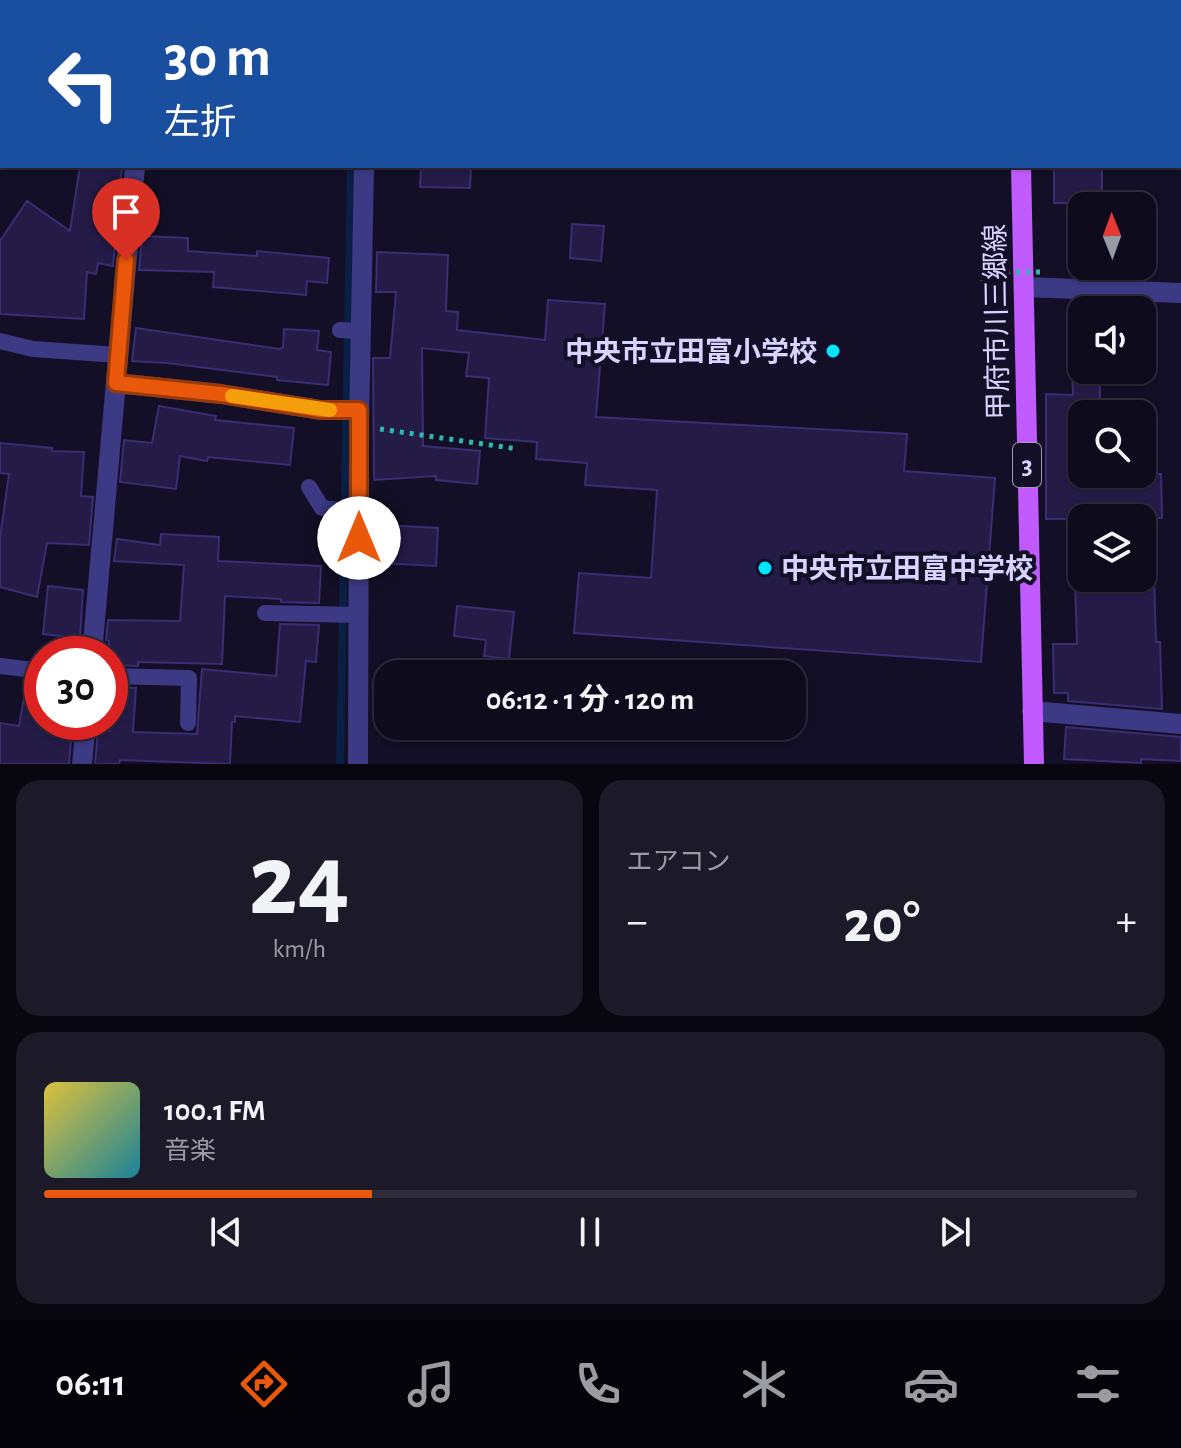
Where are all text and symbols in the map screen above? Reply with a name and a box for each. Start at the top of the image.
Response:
text: 30 m [164,30,271,86]
icon: left [32,32,136,136]
text: 左折 [164,105,236,141]
pin [92,178,160,260]
icon: arrive [104,190,148,234]
north arrow [1068,192,1156,280]
map controls [1068,192,1156,592]
street label: 甲府市川三郷線 [980,224,1014,420]
button: sound [1068,296,1156,384]
place label: 中央市立田富小学校 [565,337,817,367]
marker: 中央市立田富小学校 [824,342,842,360]
button: search [1068,400,1156,488]
road number: 3 [1013,443,1041,487]
position arrow [317,496,401,580]
button: layers [1068,504,1156,592]
place label: 中央市立田富中学校 [781,554,1033,584]
marker: 中央市立田富中学校 [756,559,774,577]
speed limit sign: 30 [24,636,128,740]
text: 06:12 · 1 分 · 120 m [486,685,694,715]
text: 24 [249,830,350,934]
text: エアコン [627,849,731,875]
text: 20° [843,893,920,953]
text: − [627,900,648,944]
text: + [1116,900,1137,944]
text: km/h [272,936,326,962]
text: 100.1 FM [164,1096,266,1126]
text: 音楽 [164,1138,216,1164]
icon: previous [204,1210,248,1254]
icon: pause [568,1210,612,1254]
icon: next [933,1210,977,1254]
icon: directions [236,1356,292,1412]
icon: music [403,1356,459,1412]
icon: phone [570,1356,626,1412]
icon: climate [736,1356,792,1412]
icon: car [903,1356,959,1412]
icon: filters [1070,1356,1126,1412]
text: 06:11 [55,1366,126,1402]

